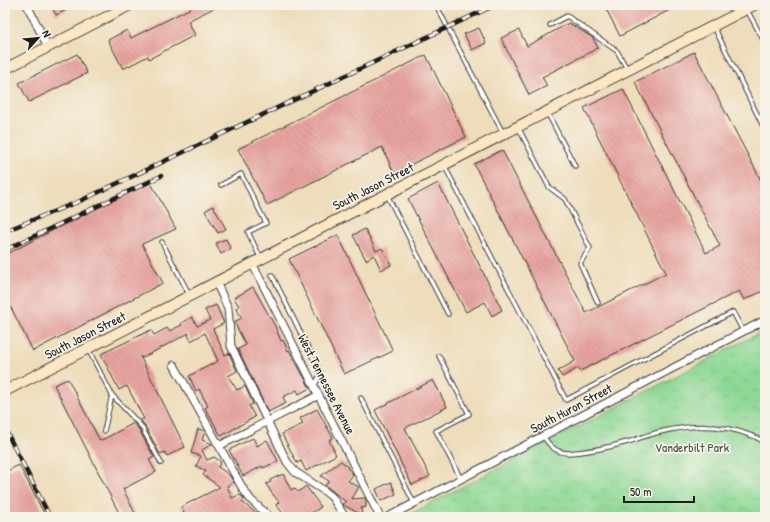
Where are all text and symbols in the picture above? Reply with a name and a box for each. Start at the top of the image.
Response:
north arrow [18,18,58,58]
text: N [39,28,55,39]
street label: South Jason Street [329,158,417,214]
street label: South Jason Street [41,307,129,363]
street label: West Tennessee Avenue [294,331,360,437]
street label: South Huron Street [527,379,615,437]
park label: Vanderbilt Park [655,438,730,456]
scale bar [624,478,694,504]
text: 50 m [630,483,651,500]

